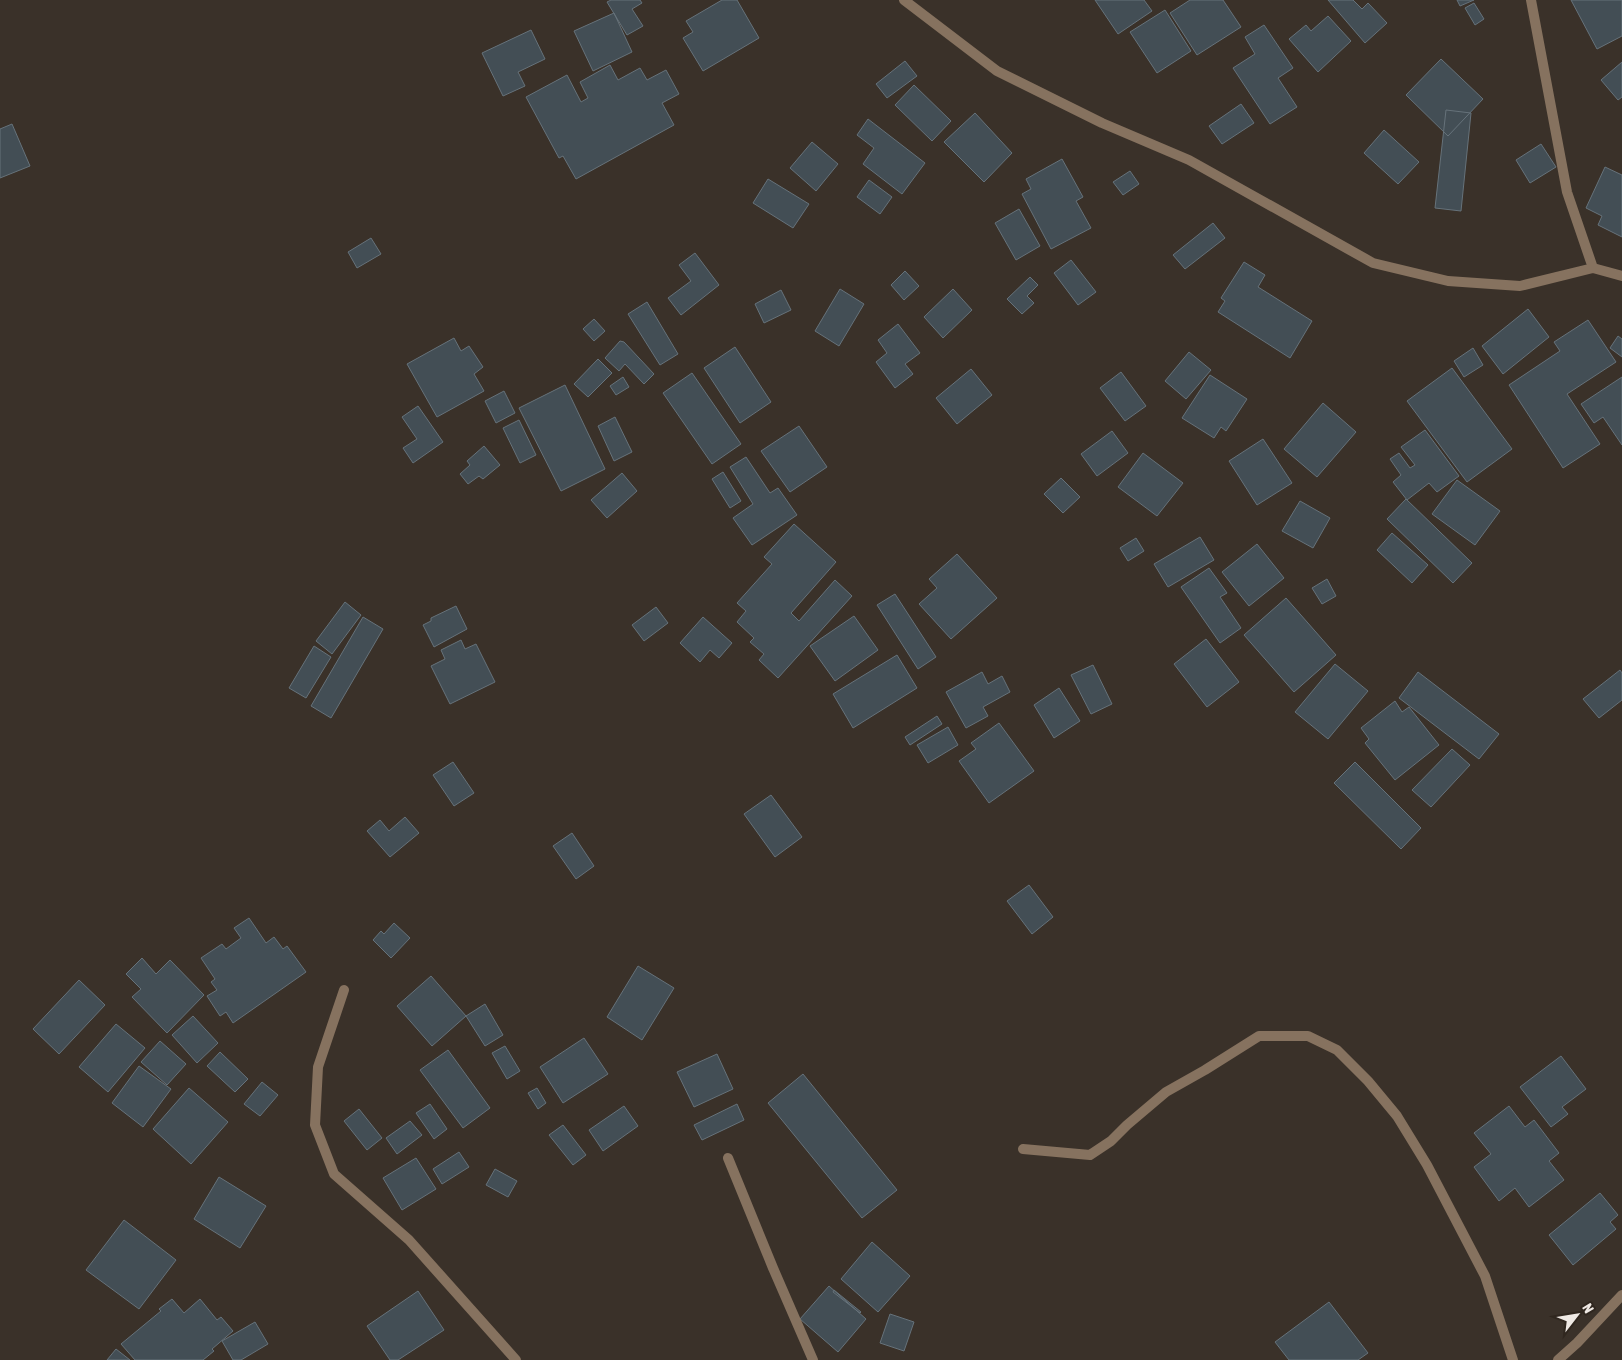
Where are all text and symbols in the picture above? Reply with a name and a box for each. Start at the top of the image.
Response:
north arrow [1552,1290,1602,1340]
text: N [1579,1301,1597,1316]

